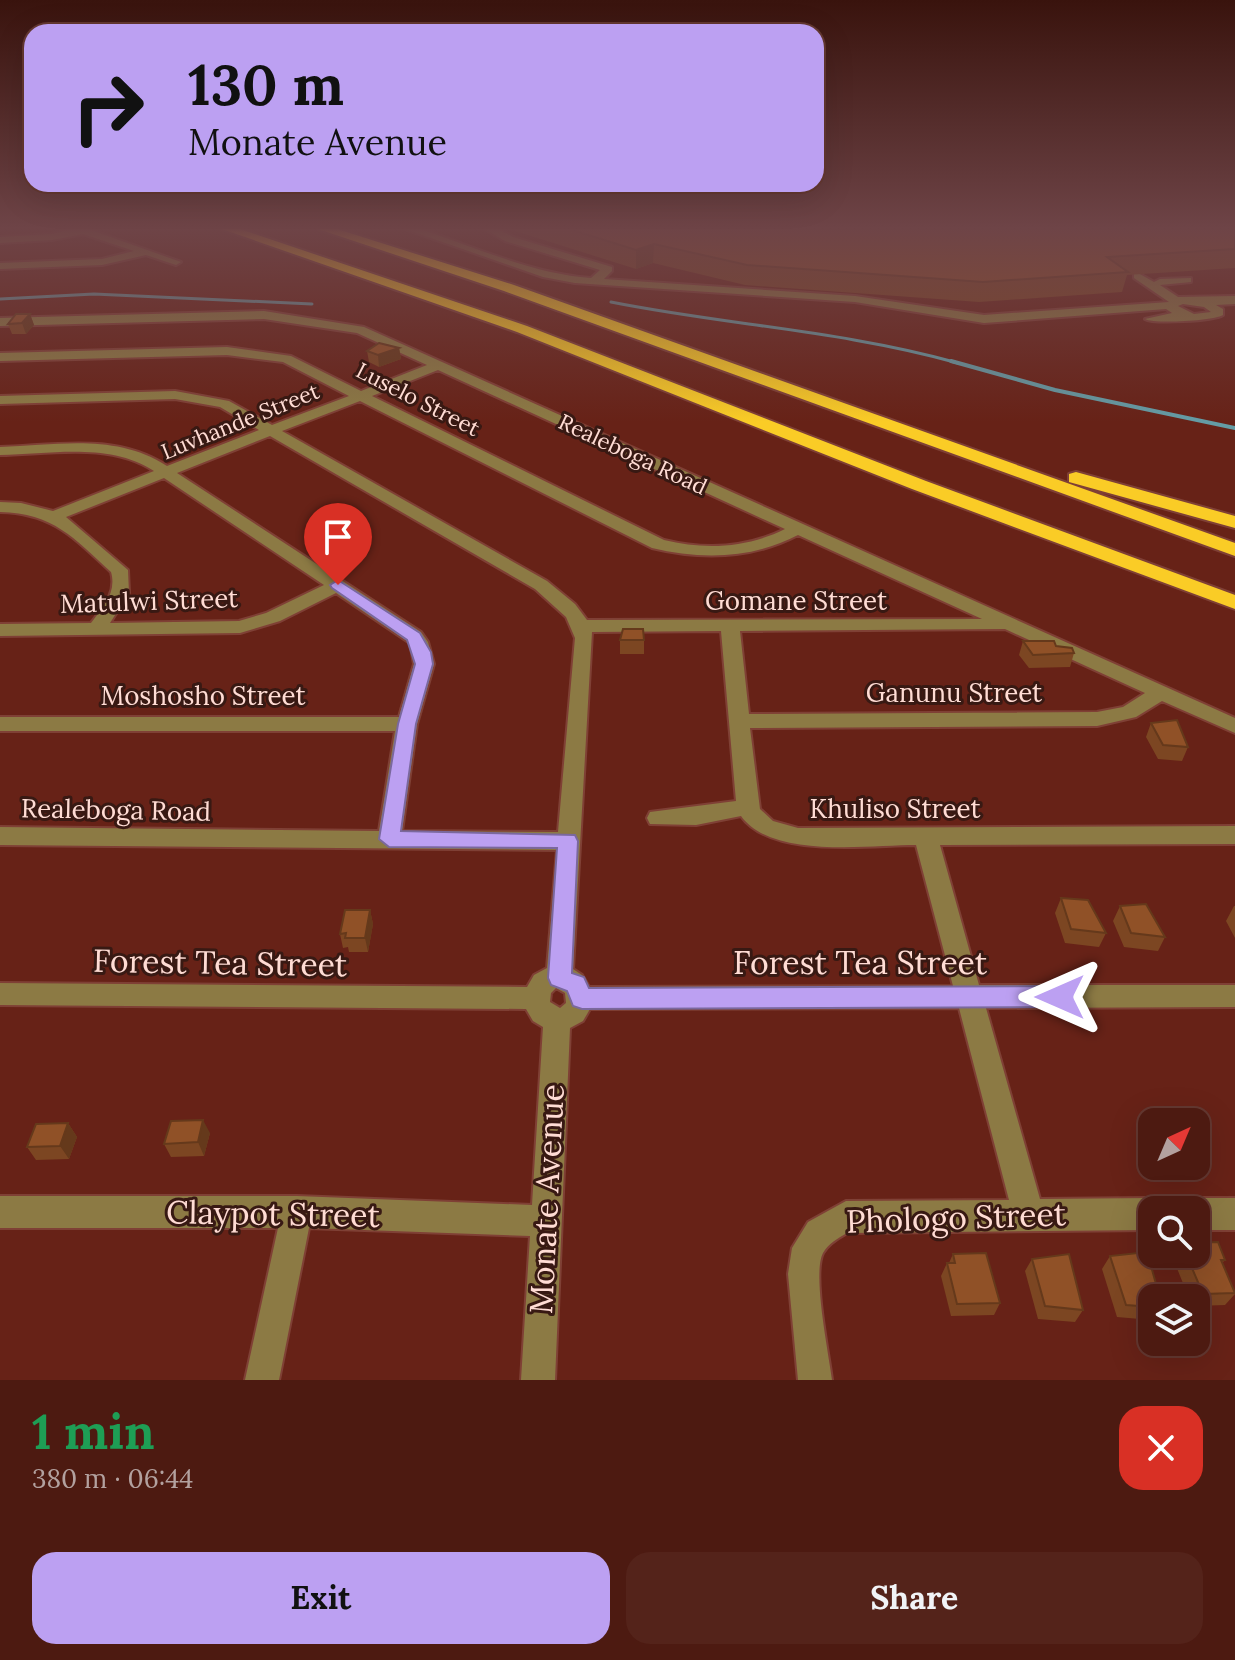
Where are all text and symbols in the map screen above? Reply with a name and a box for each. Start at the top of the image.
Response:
text: 130 m [188,49,344,120]
icon: right [56,56,160,160]
text: Monate Avenue [188,119,447,165]
street label: Luselo Street [352,356,485,442]
street label: Luvhande Street [157,376,324,465]
street label: Realeboga Road [554,407,712,501]
pin [304,503,372,585]
icon: arrive [316,515,360,559]
street label: Matulwi Street [59,581,239,620]
street label: Gomane Street [705,584,887,617]
street label: Ganunu Street [866,676,1042,709]
street label: Moshosho Street [100,679,306,712]
street label: Realeboga Road [21,791,211,828]
street label: Khuliso Street [809,792,981,825]
street label: Forest Tea Street [93,940,348,985]
street label: Forest Tea Street [733,942,988,983]
position arrow [1018,955,1102,1039]
street label: Monate Avenue [520,1083,573,1315]
north arrow [1138,1108,1210,1180]
map controls [1138,1108,1210,1356]
street label: Claypot Street [166,1191,381,1236]
street label: Phologo Street [845,1193,1067,1242]
button: search [1138,1196,1210,1268]
button: layers [1138,1284,1210,1356]
text: 1 min [32,1401,155,1462]
button: close [1119,1406,1203,1490]
text: 380 m · 06:44 [32,1462,193,1495]
button: Exit [32,1552,610,1644]
button: Share [626,1552,1203,1644]

